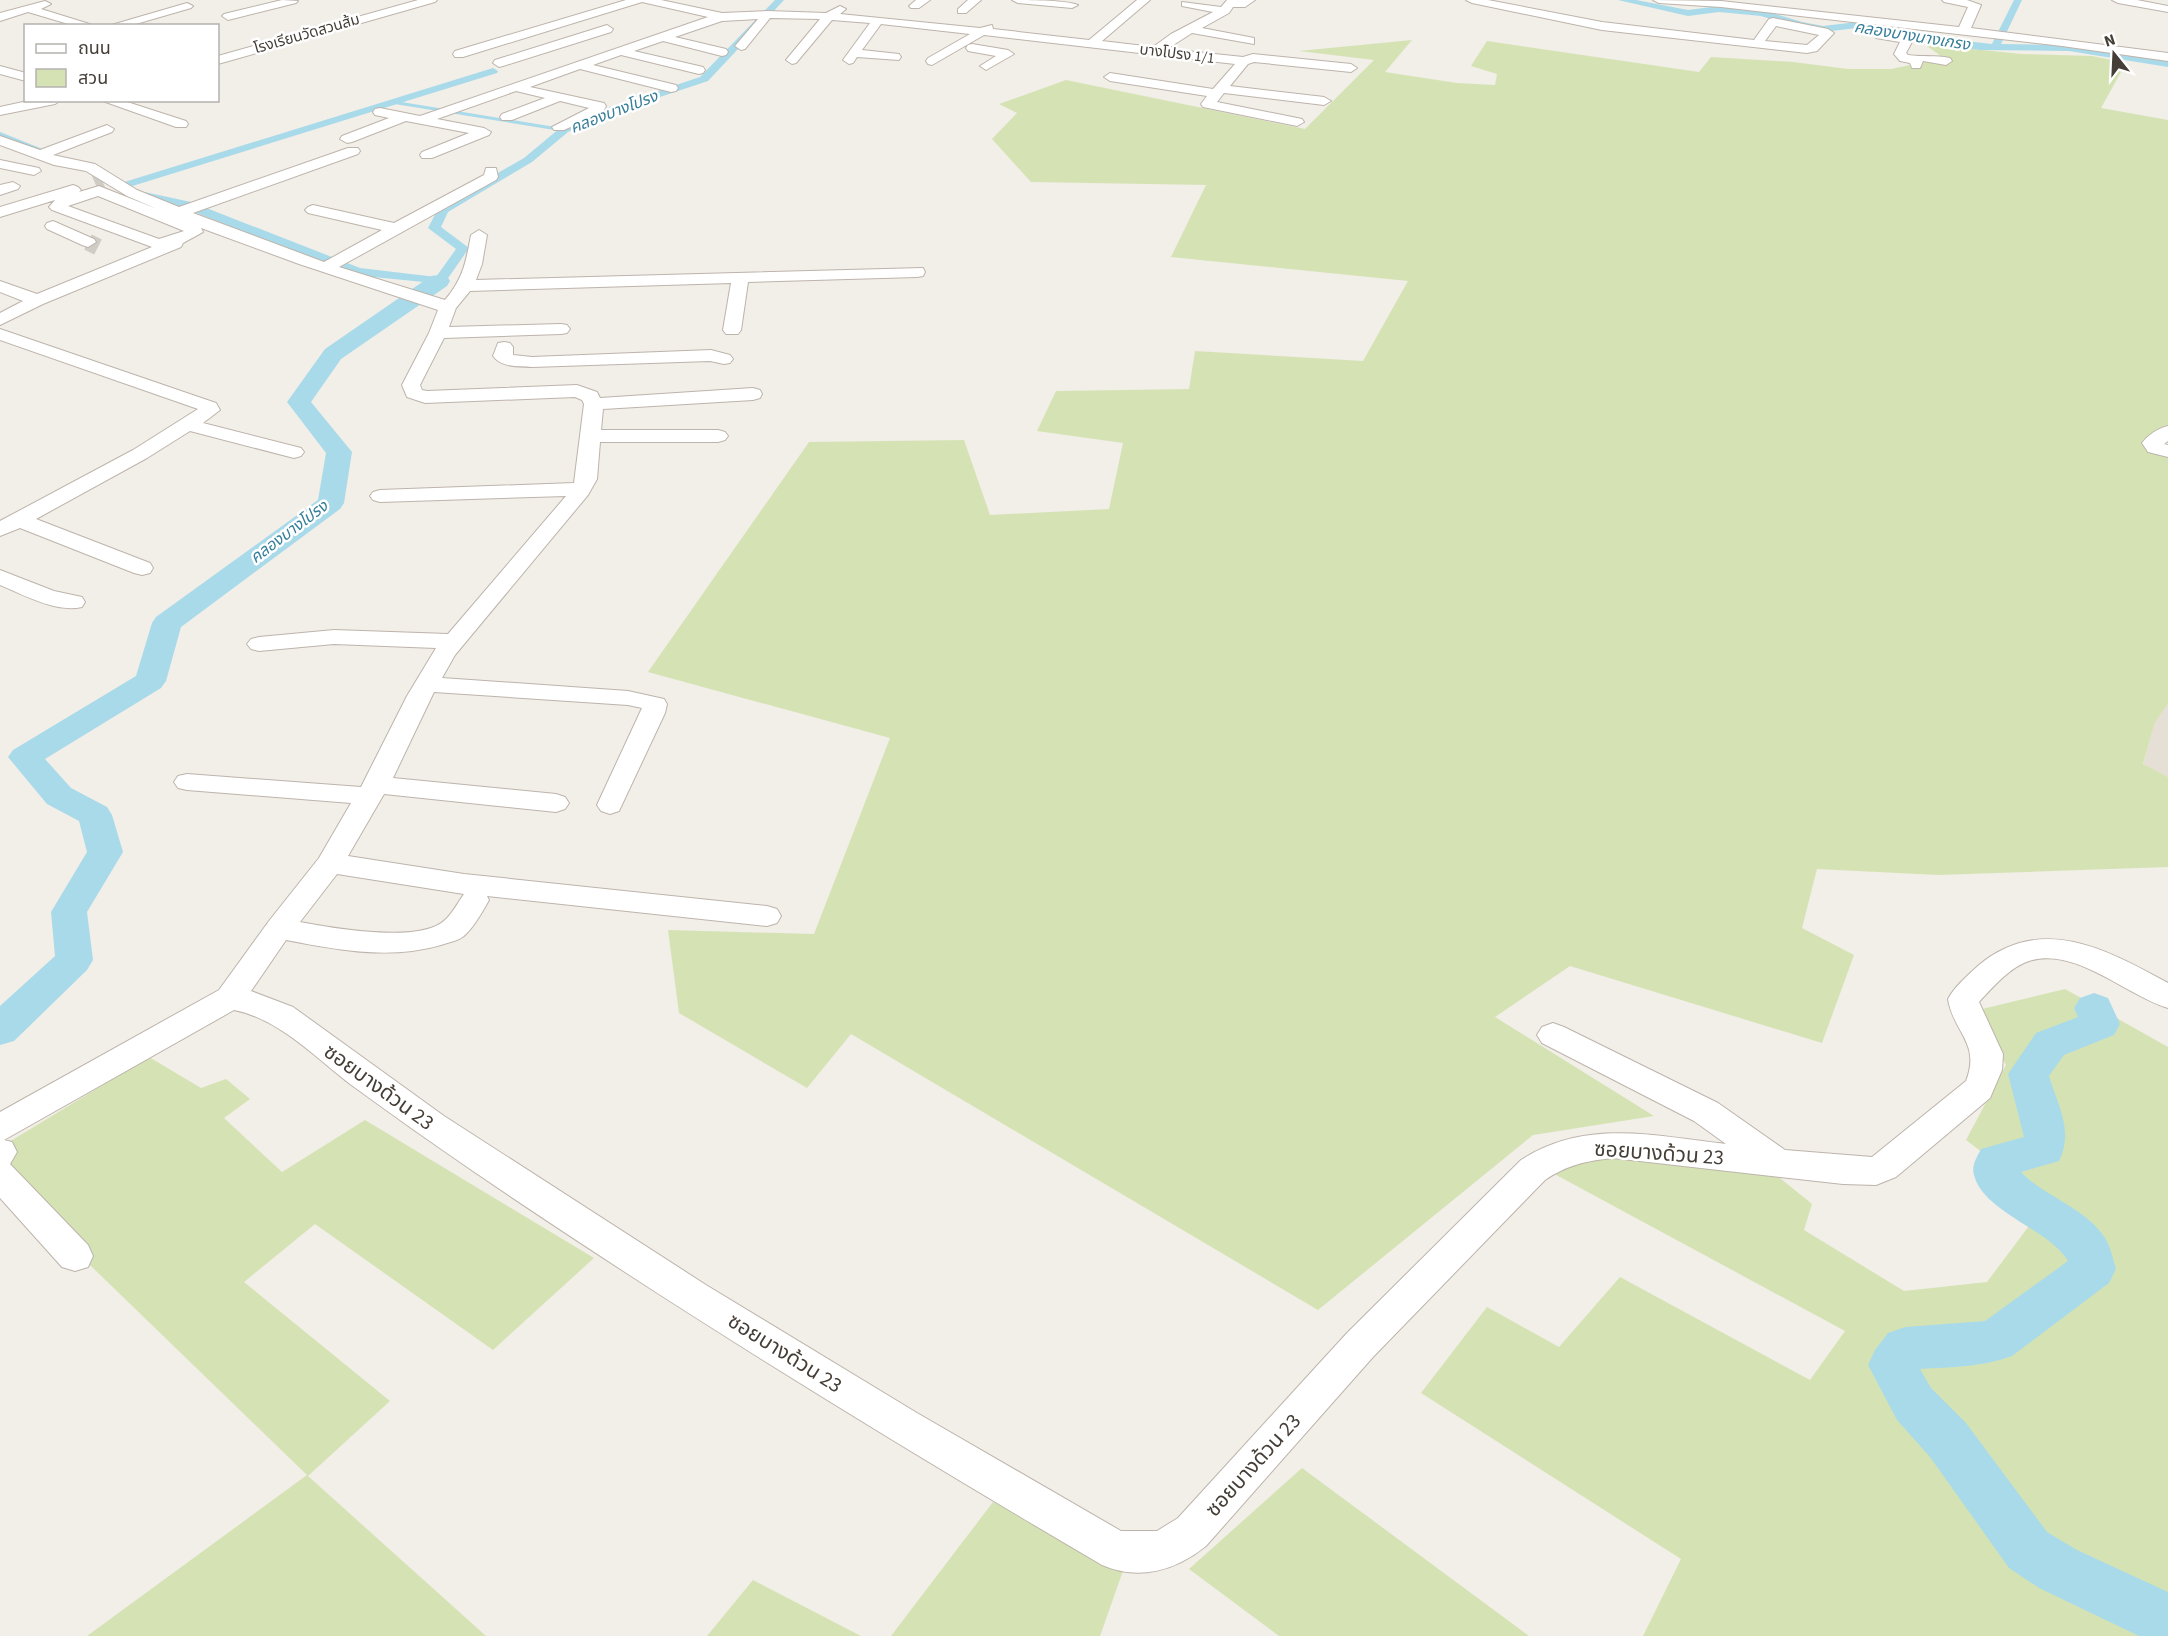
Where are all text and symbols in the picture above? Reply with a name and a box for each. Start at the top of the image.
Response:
street label: โรงเรียนวัดสวนส้ม [252,9,362,59]
water label: คลองบางนางเกรง [1852,16,1973,56]
legend [24,24,219,102]
north arrow [2084,24,2144,84]
text: N [2101,29,2118,53]
text: ถนน [78,36,111,61]
street label: บางโปรง 1/1 [1138,39,1216,69]
text: สวน [78,66,108,91]
water label: คลองบางโปรง [567,85,662,139]
water label: คลองบางโปรง [246,495,334,569]
street label: ซอยบางด้วน 23 [318,1037,440,1137]
street label: ซอยบางด้วน 23 [1593,1134,1725,1172]
street label: ซอยบางด้วน 23 [722,1306,848,1400]
street label: ซอยบางด้วน 23 [1198,1407,1308,1523]

